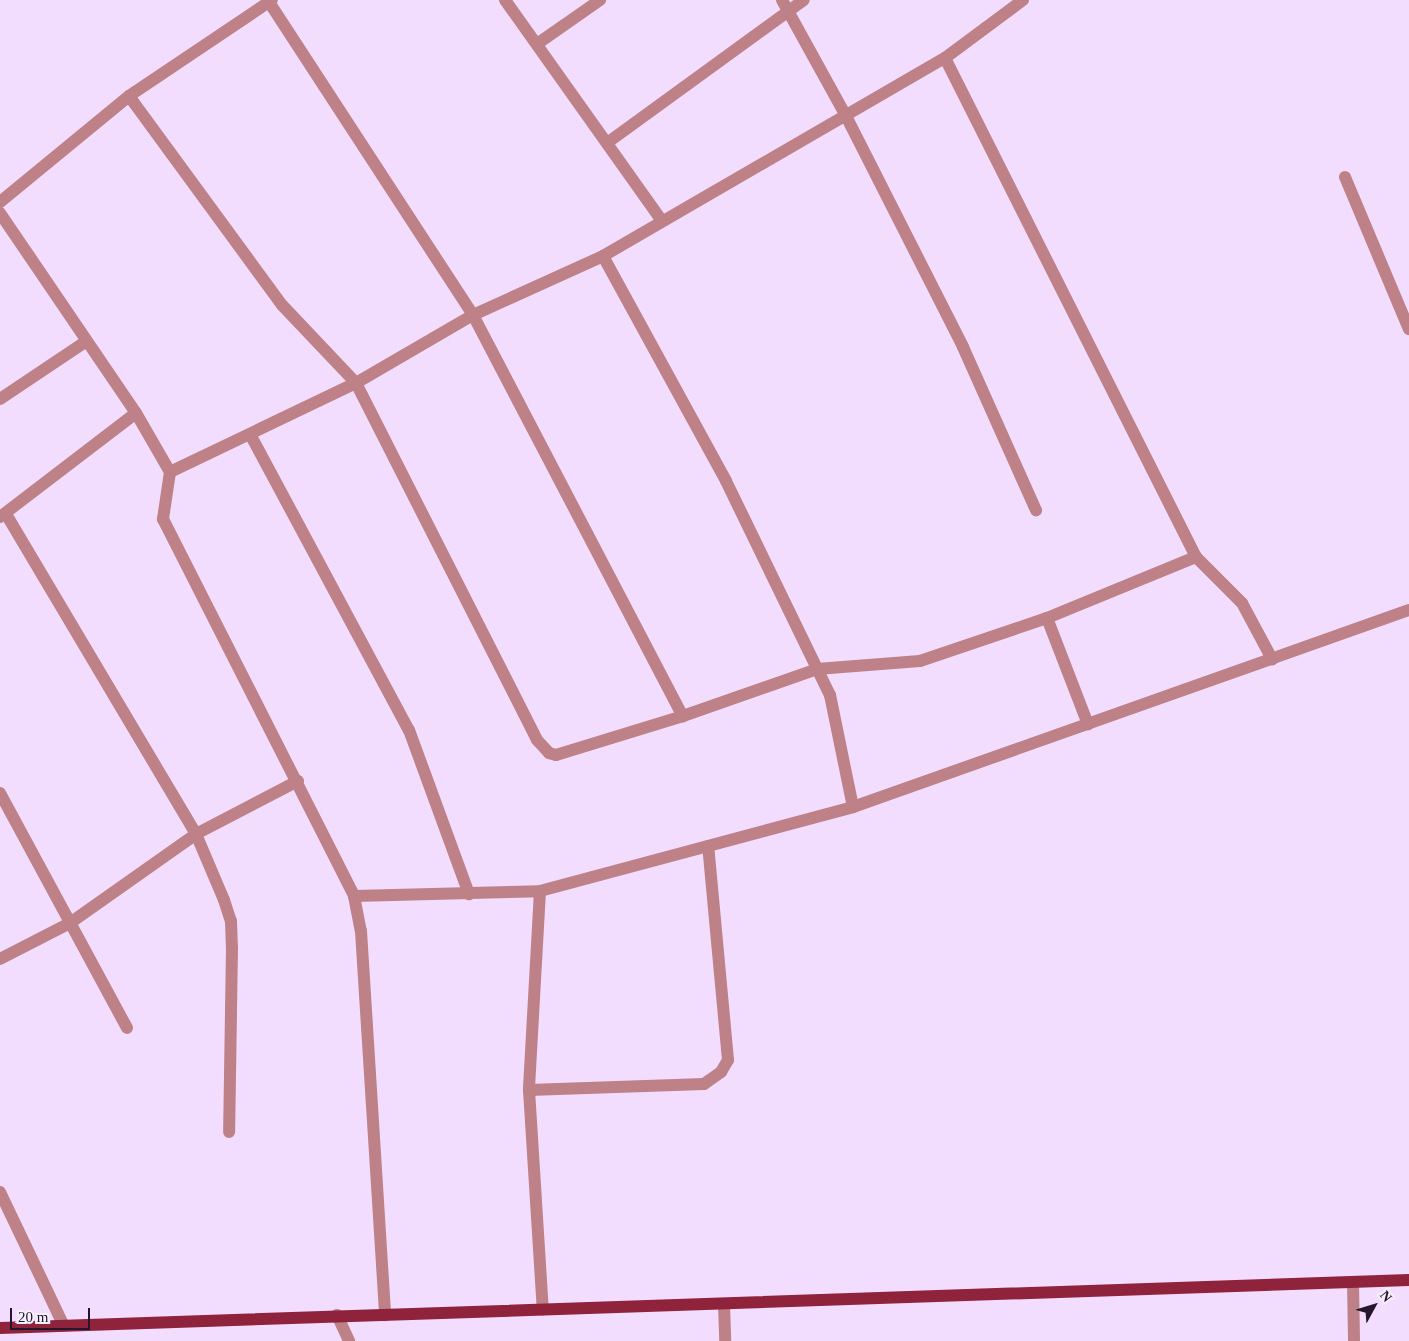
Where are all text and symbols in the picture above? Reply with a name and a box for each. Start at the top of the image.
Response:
north arrow [1349,1281,1399,1331]
text: N [1377,1288,1395,1305]
scale bar [12,1298,92,1330]
text: 20 m [18,1309,48,1325]

